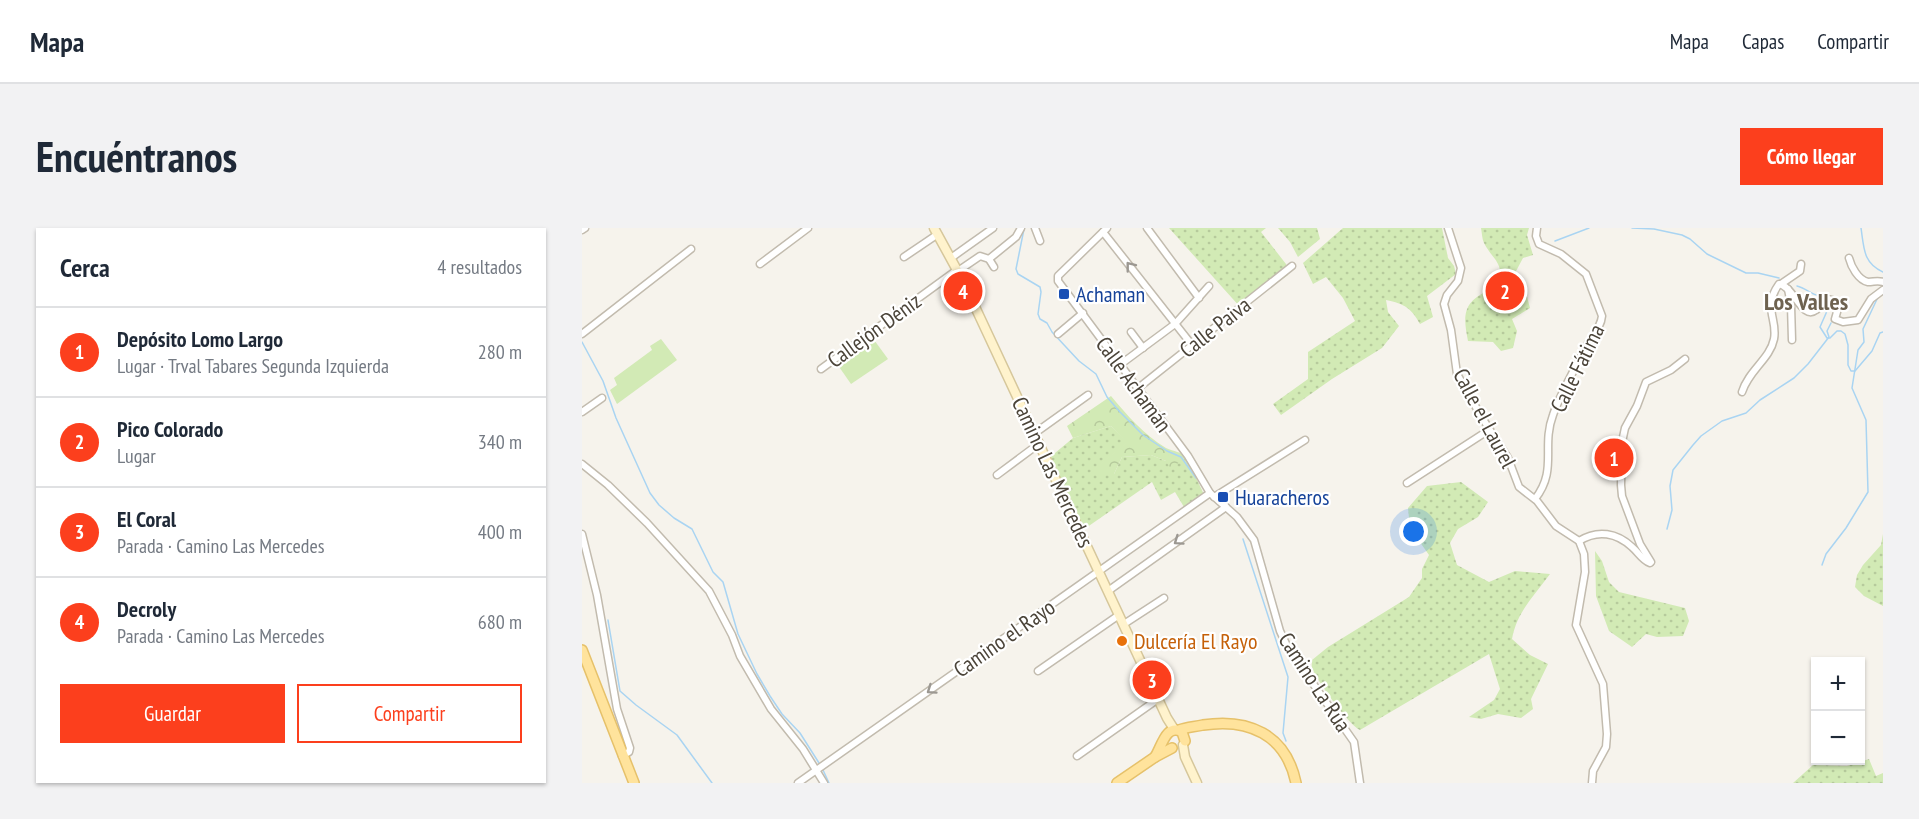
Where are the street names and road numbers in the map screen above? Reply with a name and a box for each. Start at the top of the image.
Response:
street label: Callejón Déniz [821,286,927,374]
street label: Calle Paiva [1174,290,1256,364]
street label: Calle Fátima [1544,319,1610,417]
street label: Calle Achamán [1090,331,1178,437]
street label: Calle el Laurel [1447,363,1523,473]
street label: Camino Las Mercedes [1006,392,1100,552]
street label: Camino el Rayo [948,593,1060,683]
street label: Camino La Rúa [1273,627,1357,737]

